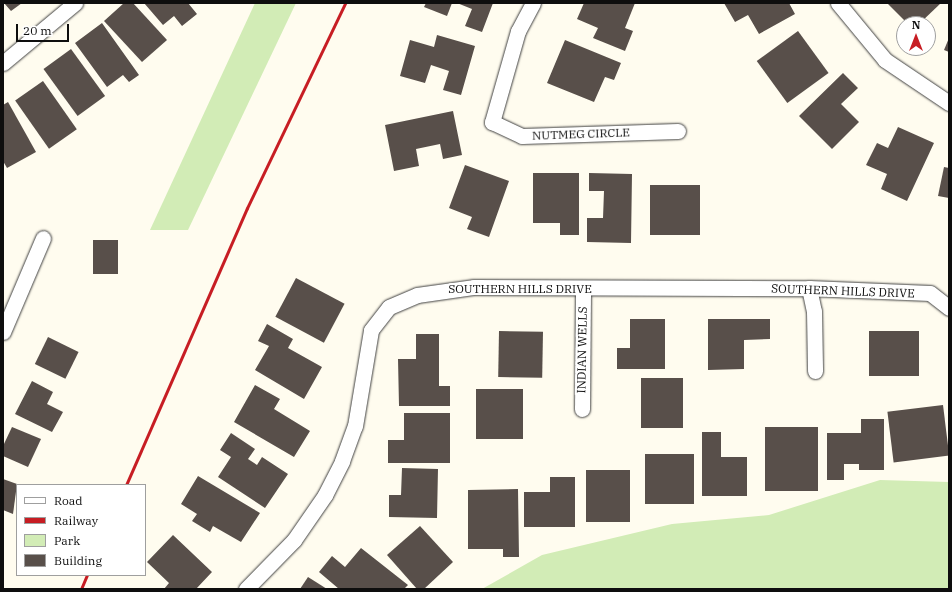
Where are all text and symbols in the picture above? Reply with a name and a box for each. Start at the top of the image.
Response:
scale bar [18,16,71,42]
north arrow [896,16,936,56]
text: N [912,18,920,32]
text: 20 m [23,23,52,38]
street label: NUTMEG CIRCLE [532,125,630,143]
street label: SOUTHERN HILLS DRIVE [771,281,915,301]
street label: SOUTHERN HILLS DRIVE [448,282,592,296]
street label: INDIAN WELLS [574,306,590,394]
legend [16,484,146,576]
text: Road [54,493,83,508]
text: Railway [54,513,98,528]
text: Park [54,533,80,548]
text: Building [54,553,102,568]

